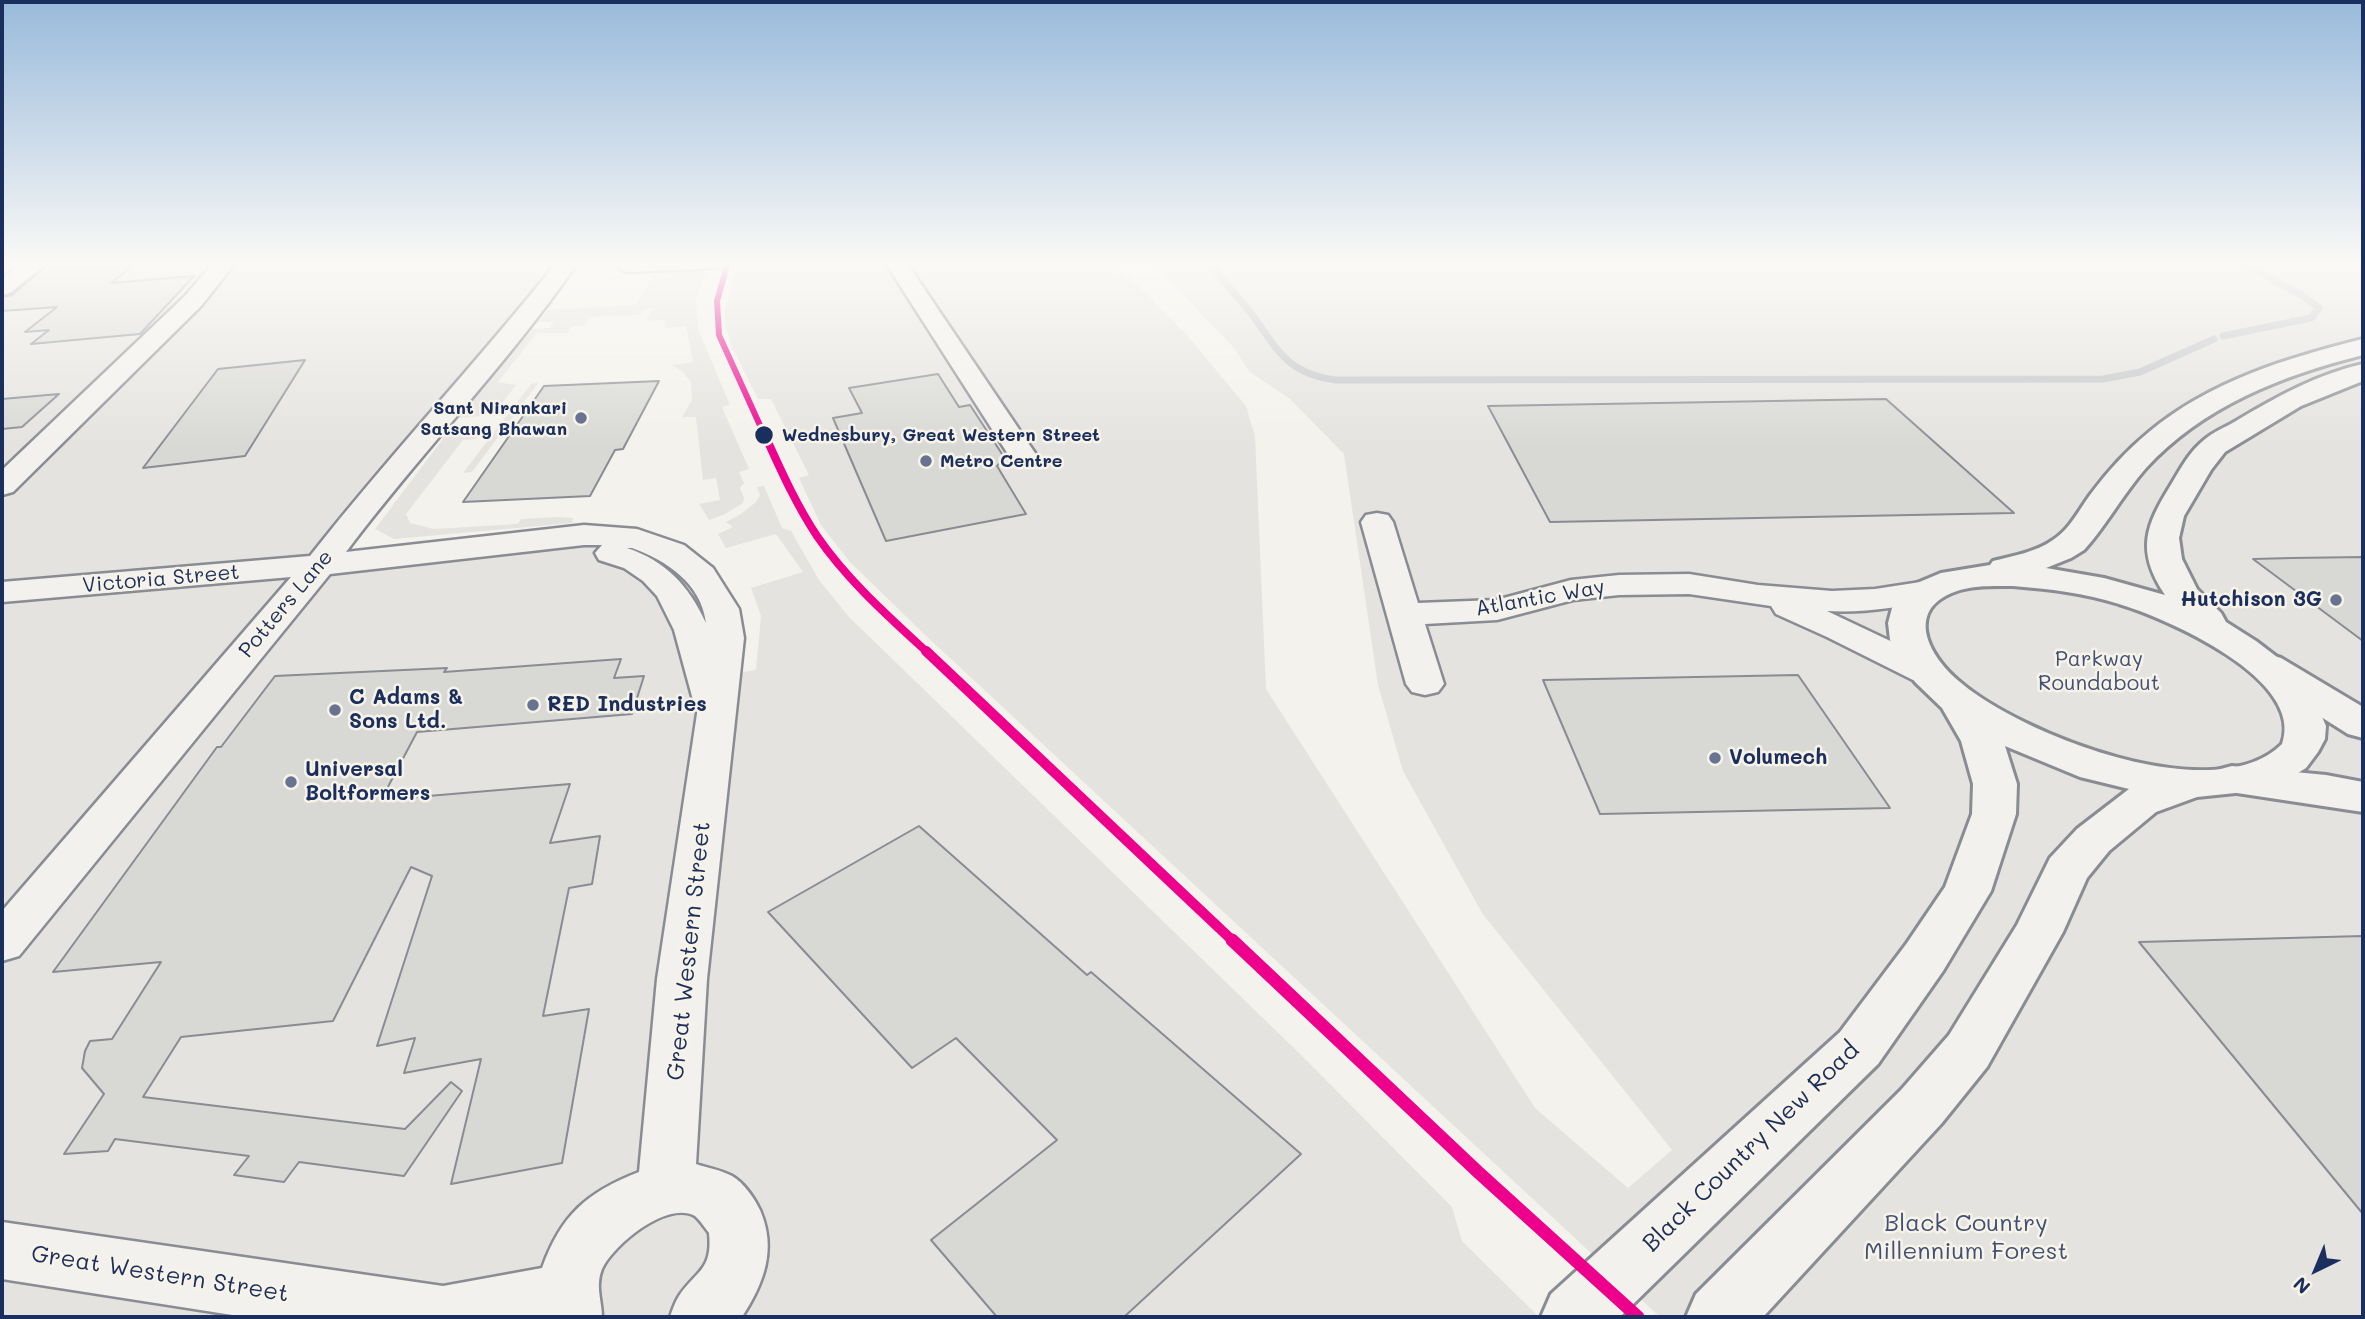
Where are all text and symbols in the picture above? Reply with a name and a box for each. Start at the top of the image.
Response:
place label: Sant Nirankari Satsang Bhawan [420,397,567,440]
marker: Sant Nirankari Satsang Bhawan [573,410,589,426]
marker: Wednesbury, Great Western Street [753,424,775,446]
place label: Wednesbury, Great Western Street [782,424,1100,446]
place label: Metro Centre [940,450,1063,472]
marker: Metro Centre [918,453,934,469]
street label: Potters Lane [234,545,338,663]
street label: Victoria Street [81,560,241,598]
street label: Atlantic Way [1473,574,1607,622]
place label: Hutchison 3G [2180,587,2322,613]
marker: Hutchison 3G [2328,592,2344,608]
park label: Parkway Roundabout [2038,647,2160,697]
place label: C Adams & Sons Ltd. [349,685,464,735]
place label: RED Industries [547,692,707,718]
marker: RED Industries [525,697,541,713]
marker: C Adams & Sons Ltd. [327,702,343,718]
place label: Volumech [1729,745,1827,771]
marker: Volumech [1707,750,1723,766]
place label: Universal Boltformers [305,757,430,807]
marker: Universal Boltformers [283,774,299,790]
street label: Great Western Street [661,820,717,1082]
street label: Black Country New Road [1637,1036,1865,1258]
park label: Black Country Millennium Forest [1864,1210,2068,1266]
north arrow [2281,1235,2351,1305]
street label: Great Western Street [29,1239,291,1309]
text: N [2288,1272,2315,1300]

